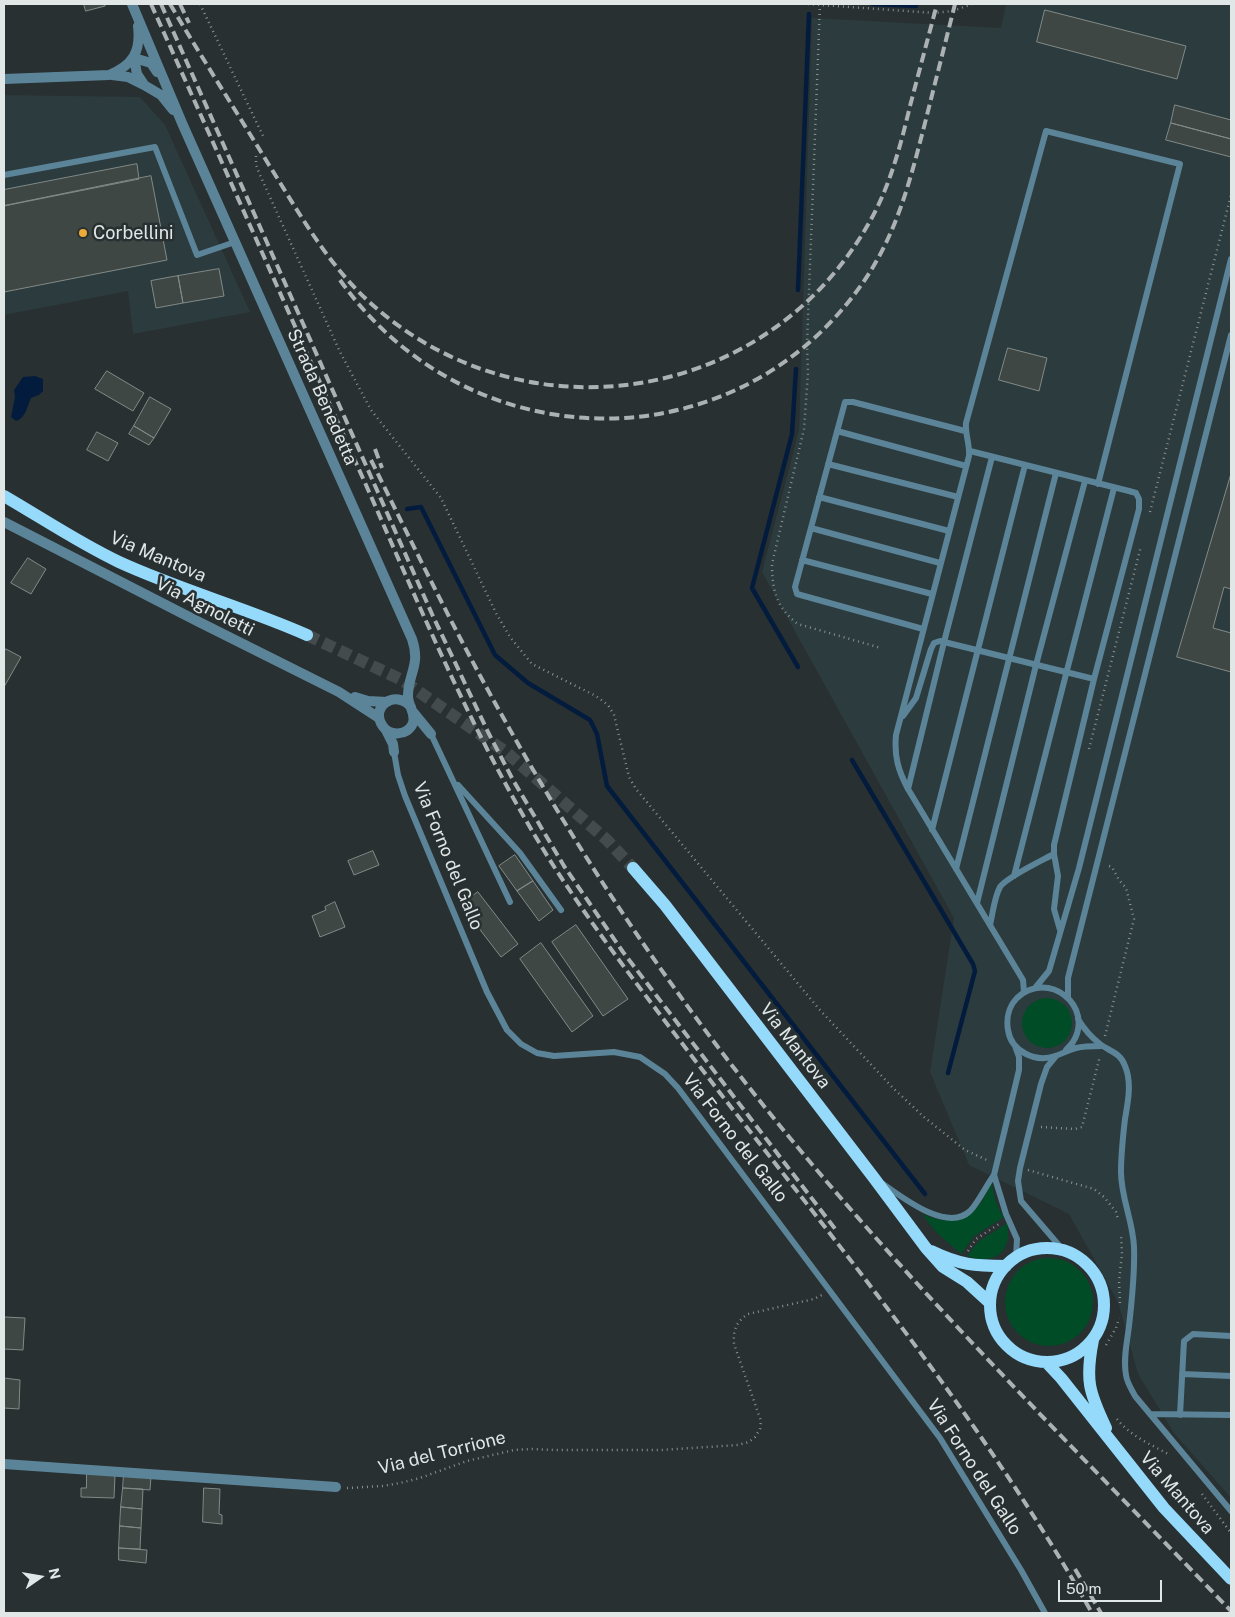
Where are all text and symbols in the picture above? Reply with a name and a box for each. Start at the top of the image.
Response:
place label: Corbellini [93,222,173,244]
marker: Corbellini [77,227,89,239]
street label: Strada Benedetta [282,326,362,468]
street label: Via Mantova [107,527,209,587]
street label: Via Agnoletti [152,573,258,641]
street label: Via Forno del Gallo [408,779,488,933]
street label: Via Mantova [755,999,835,1093]
street label: Via Forno del Gallo [678,1069,792,1207]
street label: Via Forno del Gallo [922,1395,1026,1539]
street label: Via del Torrione [376,1427,508,1479]
street label: Via Mantova [1135,1447,1219,1539]
north arrow [15,1552,65,1602]
text: N [46,1566,64,1581]
scale bar [1060,1570,1164,1602]
text: 50 m [1066,1580,1101,1597]

